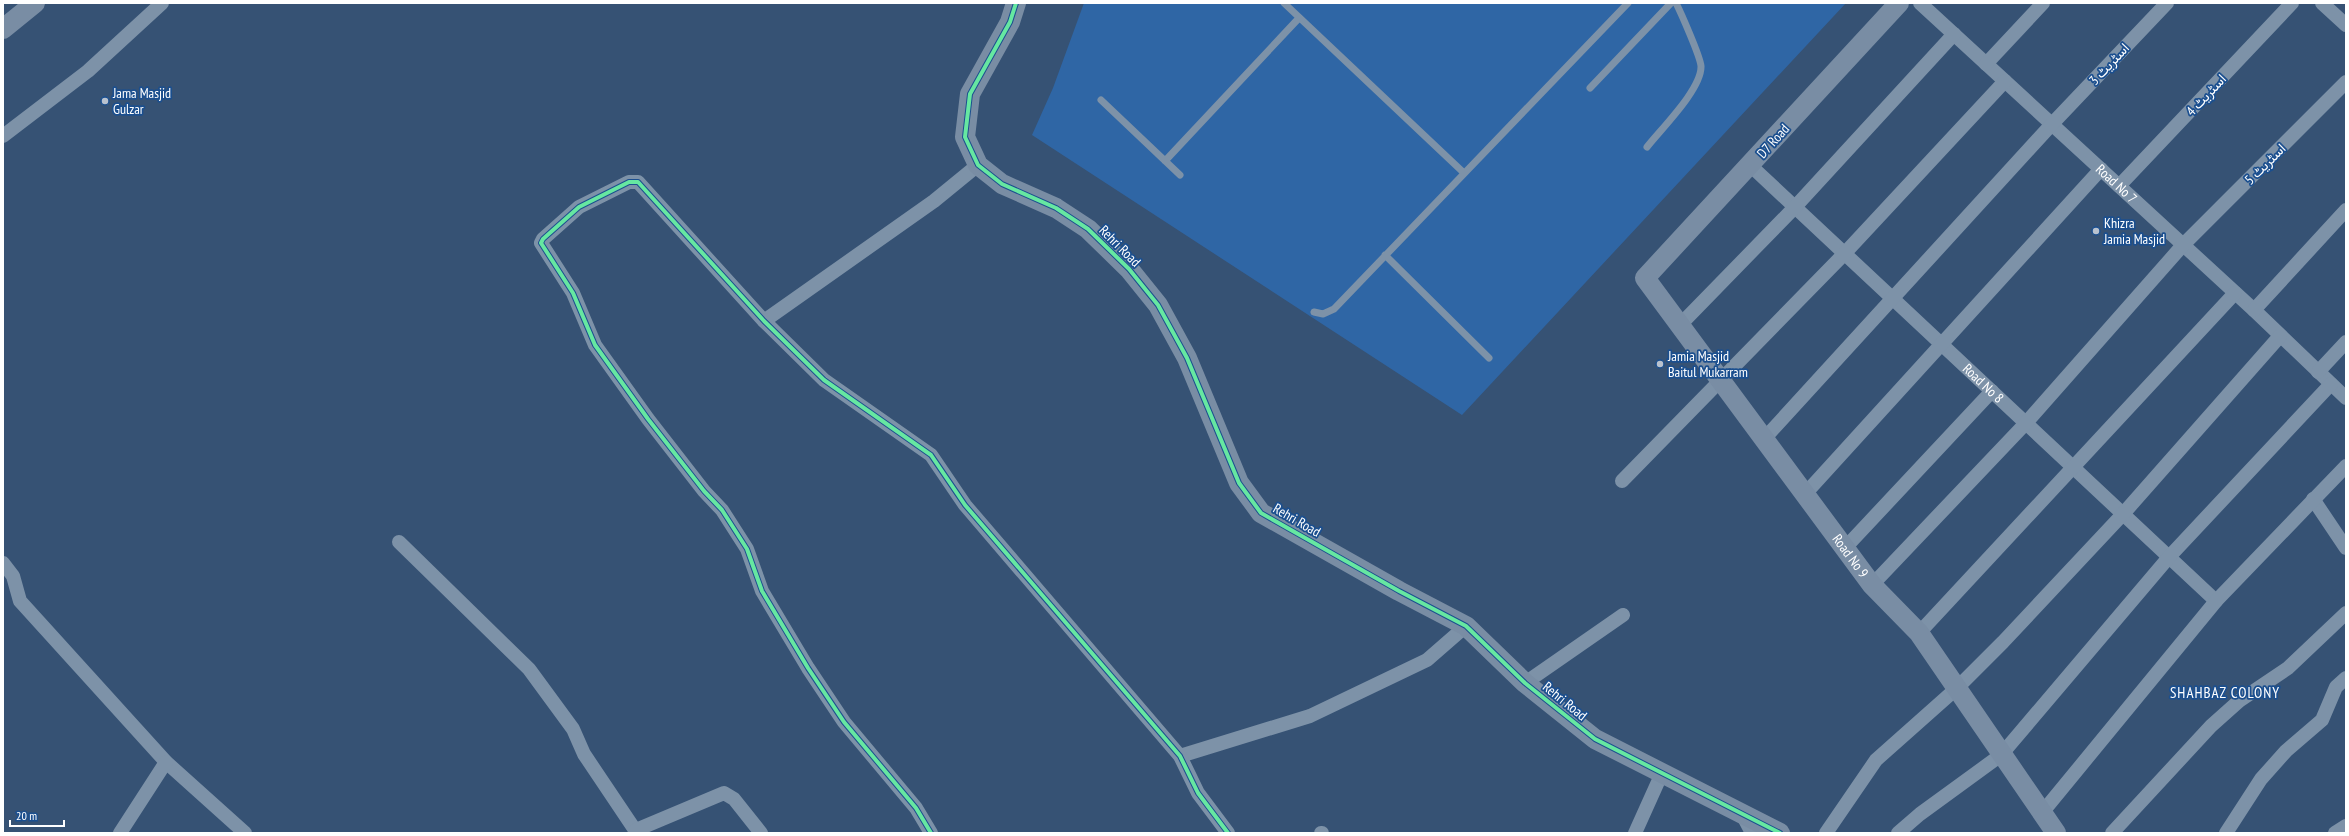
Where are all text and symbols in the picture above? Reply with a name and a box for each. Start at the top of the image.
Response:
street label: اسٹریٹ 3 [2085,39,2133,89]
street label: اسٹریٹ 4 [2182,70,2230,120]
place label: Jama Masjid Gulzar [112,84,171,118]
marker: Jama Masjid Gulzar [100,96,110,106]
street label: D7 Road [1753,120,1793,162]
street label: اسٹریٹ 5 [2241,140,2289,188]
street label: Road No 7 [2092,160,2141,207]
place label: Khizra Jamia Masjid [2103,214,2165,248]
street label: Rehri Road [1095,221,1145,271]
marker: Khizra Jamia Masjid [2091,226,2101,236]
place label: Jamia Masjid Baitul Mukarram [1667,347,1748,381]
marker: Jamia Masjid Baitul Mukarram [1655,359,1665,369]
street label: Road No 8 [1959,360,2008,407]
street label: Rehri Road [1270,499,1324,541]
street label: Road No 9 [1828,531,1873,581]
street label: Rehri Road [1539,678,1591,724]
district label: SHAHBAZ COLONY [2170,683,2280,702]
scale bar [10,802,64,828]
text: 20 m [16,808,37,823]

